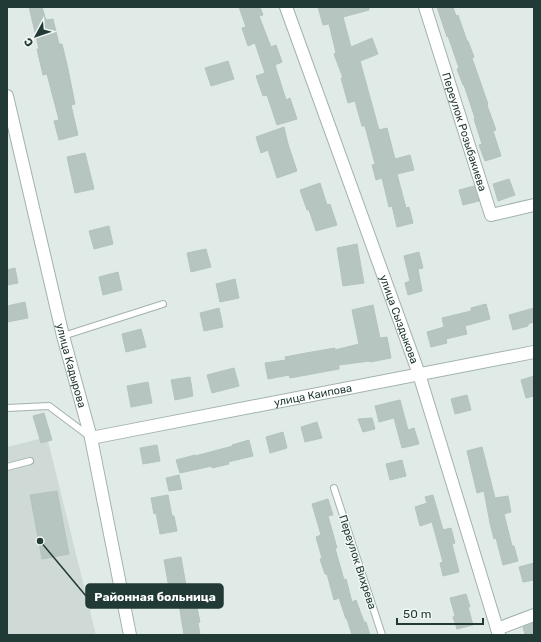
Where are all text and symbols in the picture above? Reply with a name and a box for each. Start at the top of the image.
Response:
north arrow [16,16,56,56]
text: С [21,35,36,49]
street label: Переулок Розыбакиева [439,71,489,193]
street label: улица Сыздыкова [377,273,421,366]
street label: улица Кадырова [53,322,88,409]
street label: улица Каипова [273,381,353,409]
street label: Переулок Вихрева [336,513,379,611]
callout: Районная больница [86,584,223,608]
text: Районная больница [94,590,216,604]
scale bar [397,600,483,626]
text: 50 m [403,607,431,621]

